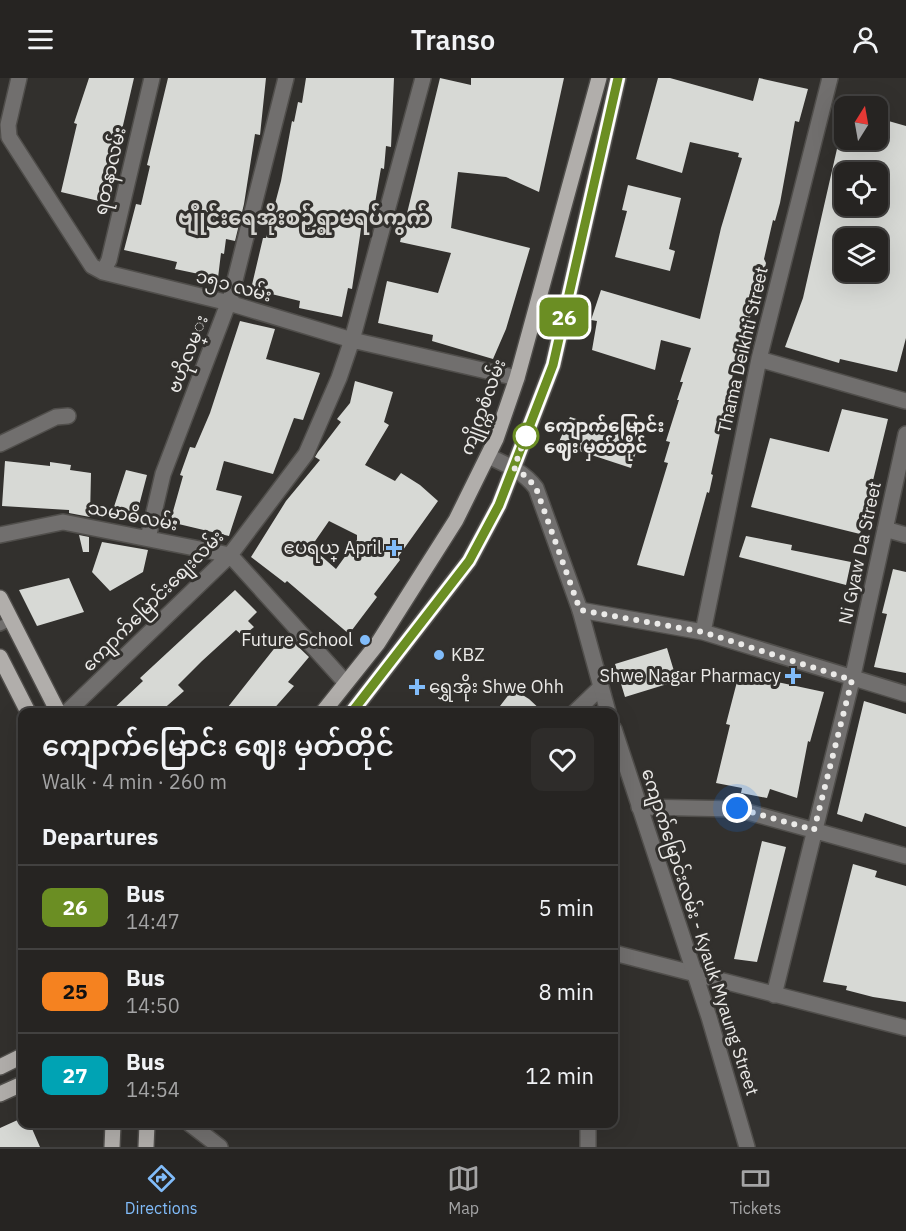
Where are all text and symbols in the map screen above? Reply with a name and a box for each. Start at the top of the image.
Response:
text: Transo [411,22,495,57]
icon: menu [24,23,57,56]
icon: person [849,23,882,56]
north arrow [834,96,888,150]
map controls [834,96,888,282]
street label: ရတနာလမ်း [87,124,135,218]
button: locate [834,162,888,216]
district label: ဗျိုင်းရေအိုးစဉ်ရွာမရပ်ကွက် [178,202,430,236]
button: layers [834,228,888,282]
street label: ၁၅၁ လမ်း [193,263,275,311]
street label: Thama Deikhti Street [712,264,773,435]
line badge: 26 [537,298,591,336]
text: 26 [551,303,577,331]
street label: ဗဟိုလမ္း [160,311,217,398]
street label: ကျိုက္ကစံလမ်း [453,355,514,459]
place label: ကျောက်မြောင်း ဈေး မှတ်တိုင် [544,414,664,461]
marker: ကျောက်မြောင်း ဈေး မှတ်တိုင် [513,423,539,449]
street label: Ni Gyaw Da Street [833,479,886,627]
street label: သမာဓိလမ်း [86,494,181,536]
street label: ကျောက်မြောင်းစျေးလမ်း [76,524,231,679]
place label: ဧပရယ္ April [284,536,382,563]
marker: ဧပရယ္ April [387,541,401,555]
place label: Future School [241,628,353,651]
marker: Future School [358,633,372,647]
place label: KBZ [451,643,485,666]
marker: KBZ [432,648,446,662]
place label: Shwe Nagar Pharmacy [600,664,781,687]
marker: Shwe Nagar Pharmacy [786,669,800,683]
place label: ရွှေအိုး Shwe Ohh [429,673,564,702]
marker: ရွှေအိုး Shwe Ohh [410,680,424,694]
text: ကျောက်မြောင်း ဈေး မှတ်တိုင် [42,727,394,764]
button: heart [531,728,594,791]
street label: ကျောက်မြောင်းလမ်း - Kyauk Myaung Street [633,765,765,1099]
text: Walk · 4 min · 260 m [42,768,227,795]
your location [722,793,752,823]
text: Departures [42,822,158,851]
text: Bus [126,879,165,908]
text: 26 [62,893,88,921]
text: 5 min [538,893,594,922]
text: 14:47 [126,908,180,935]
text: Bus [126,963,165,992]
text: 25 [62,977,88,1005]
text: 8 min [538,977,594,1006]
text: 14:50 [126,992,180,1019]
text: Bus [126,1047,165,1076]
text: 27 [62,1061,88,1089]
text: 12 min [525,1061,594,1090]
text: 14:54 [126,1076,180,1103]
tab: Directions [125,1162,198,1218]
tab: Map [447,1162,480,1218]
tab: Tickets [730,1162,781,1218]

